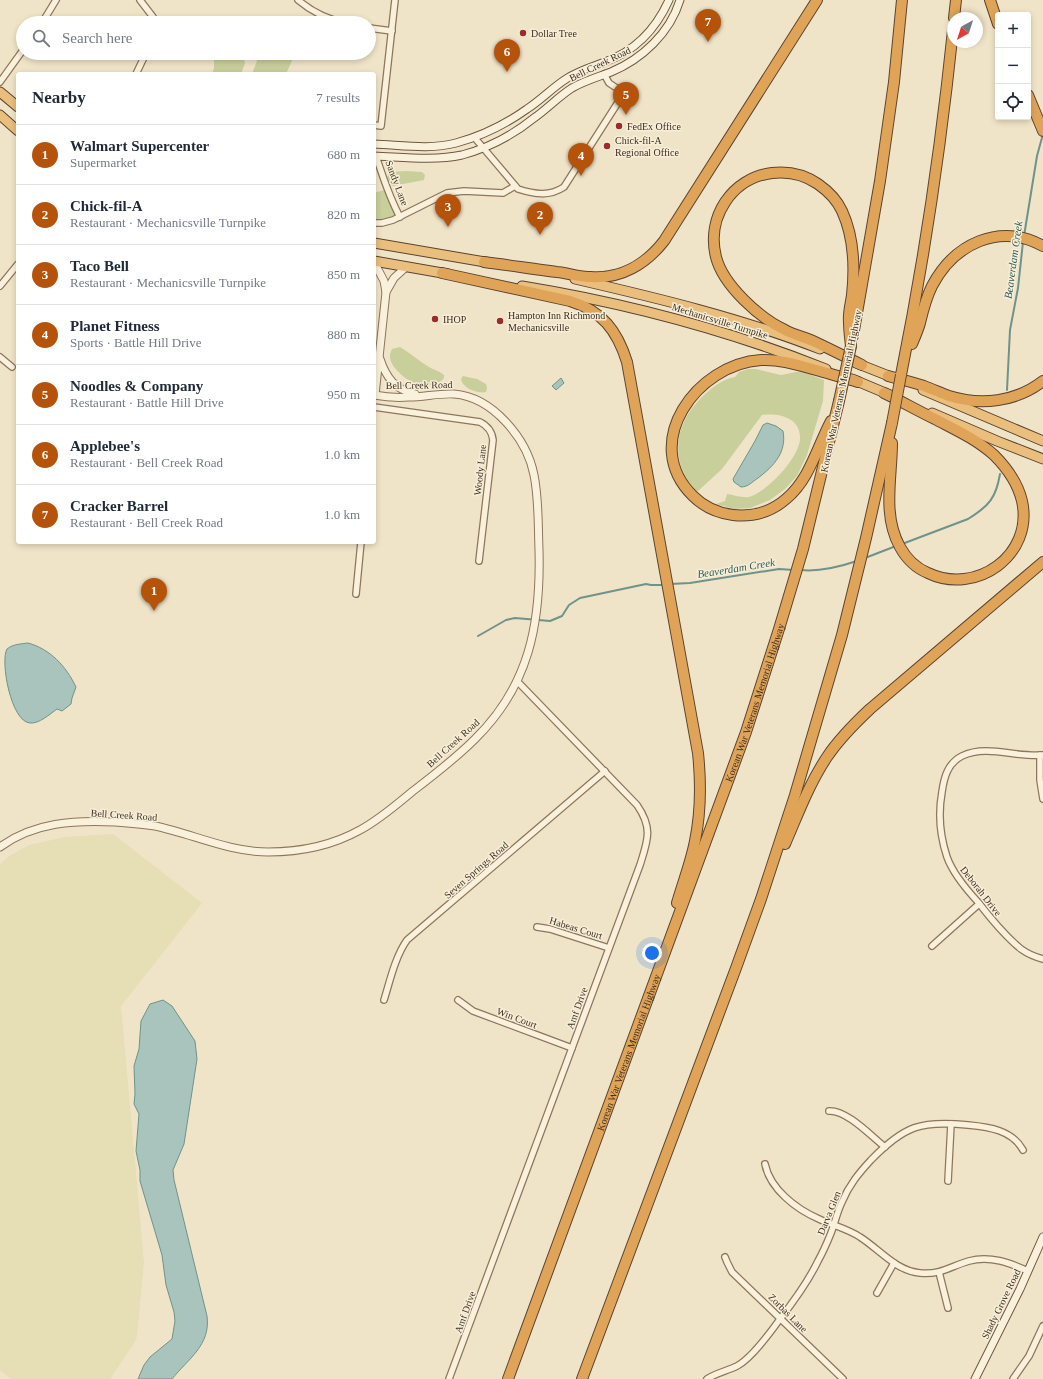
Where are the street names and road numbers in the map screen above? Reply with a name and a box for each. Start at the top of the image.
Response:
street label: Bell Creek Road [568,44,632,84]
street label: Sandy Lane [383,159,411,208]
street label: Mechanicsville Turnpike [671,301,770,341]
street label: Korean War Veterans Memorial Highway [818,309,864,473]
street label: Bell Creek Road [386,379,452,391]
street label: Woody Lane [472,443,488,496]
street label: Korean War Veterans Memorial Highway [723,622,786,783]
street label: Bell Creek Road [425,717,481,769]
street label: Bell Creek Road [90,807,158,823]
street label: Seven Springs Road [442,839,510,901]
street label: Deborah Drive [958,864,1004,918]
street label: Habeas Court [548,915,604,941]
street label: Korean War Veterans Memorial Highway [594,972,662,1132]
street label: Amf Drive [564,985,590,1030]
street label: Win Court [495,1005,539,1031]
street label: Darva Glen [815,1189,843,1237]
street label: Shady Grove Road [979,1267,1023,1341]
street label: Amf Drive [452,1289,478,1334]
street label: Zorbas Lane [766,1291,810,1335]

